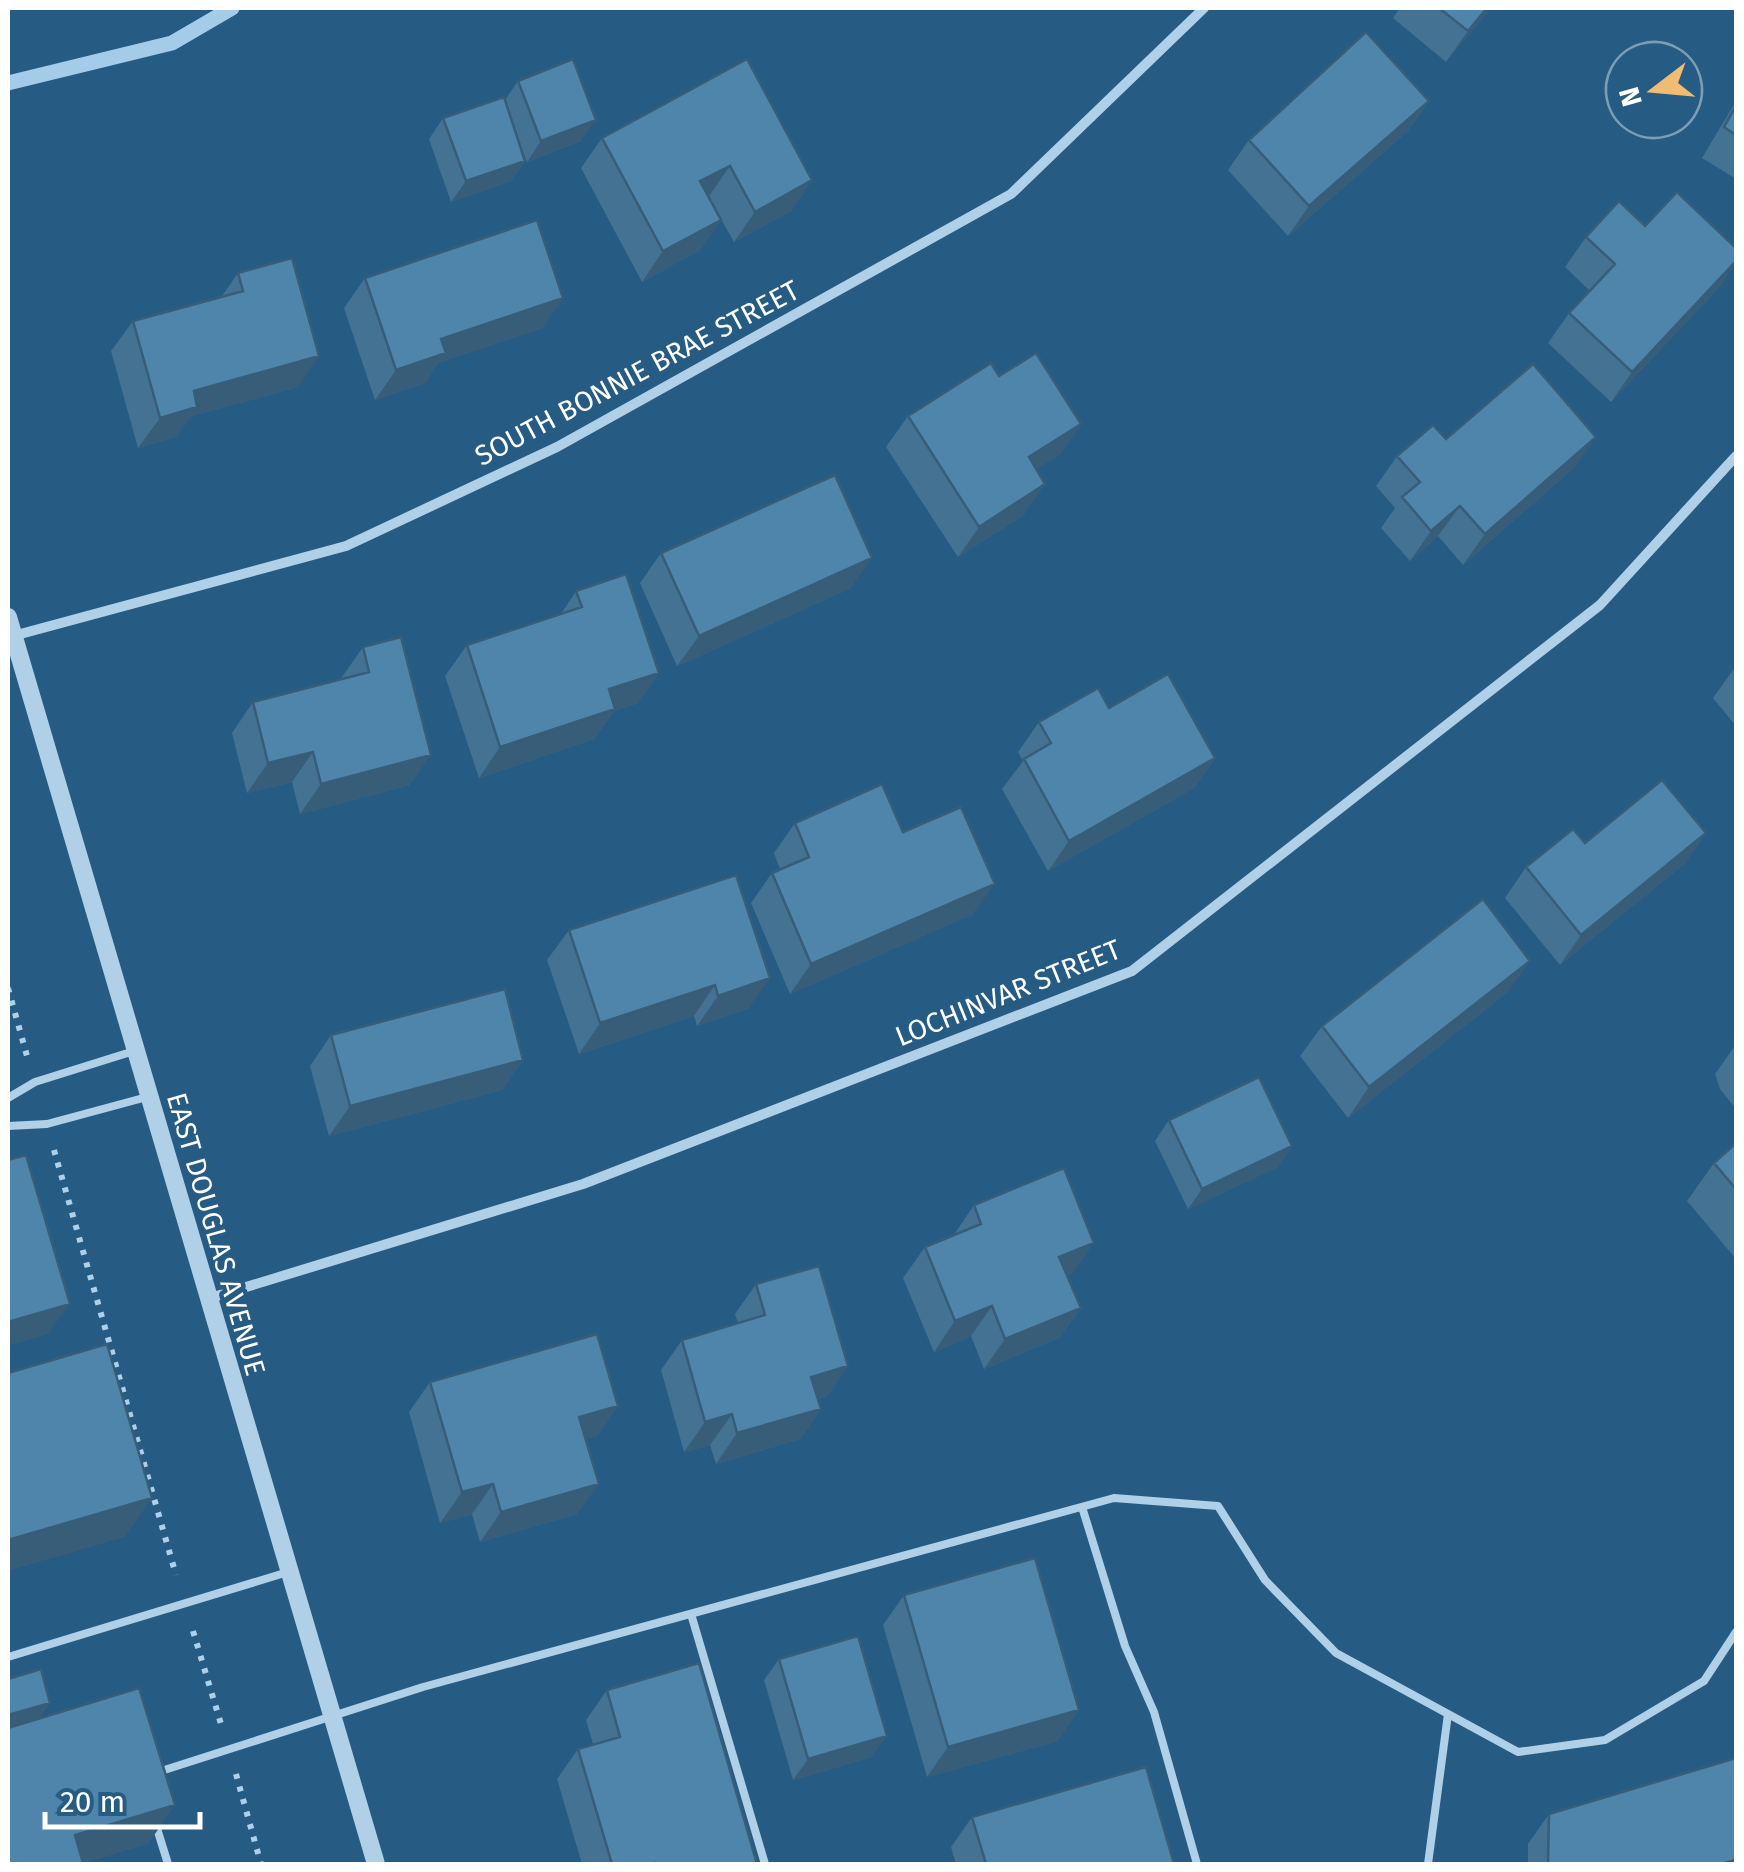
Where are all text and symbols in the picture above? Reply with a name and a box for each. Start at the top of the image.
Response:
north arrow [1604,40,1704,140]
text: N [1612,83,1649,110]
street label: SOUTH BONNIE BRAE STREET [469,273,805,473]
street label: LOCHINVAR STREET [890,933,1126,1053]
street label: EAST DOUGLAS AVENUE [160,1089,272,1379]
scale bar [45,1767,200,1829]
text: 20 m [60,1784,125,1820]

